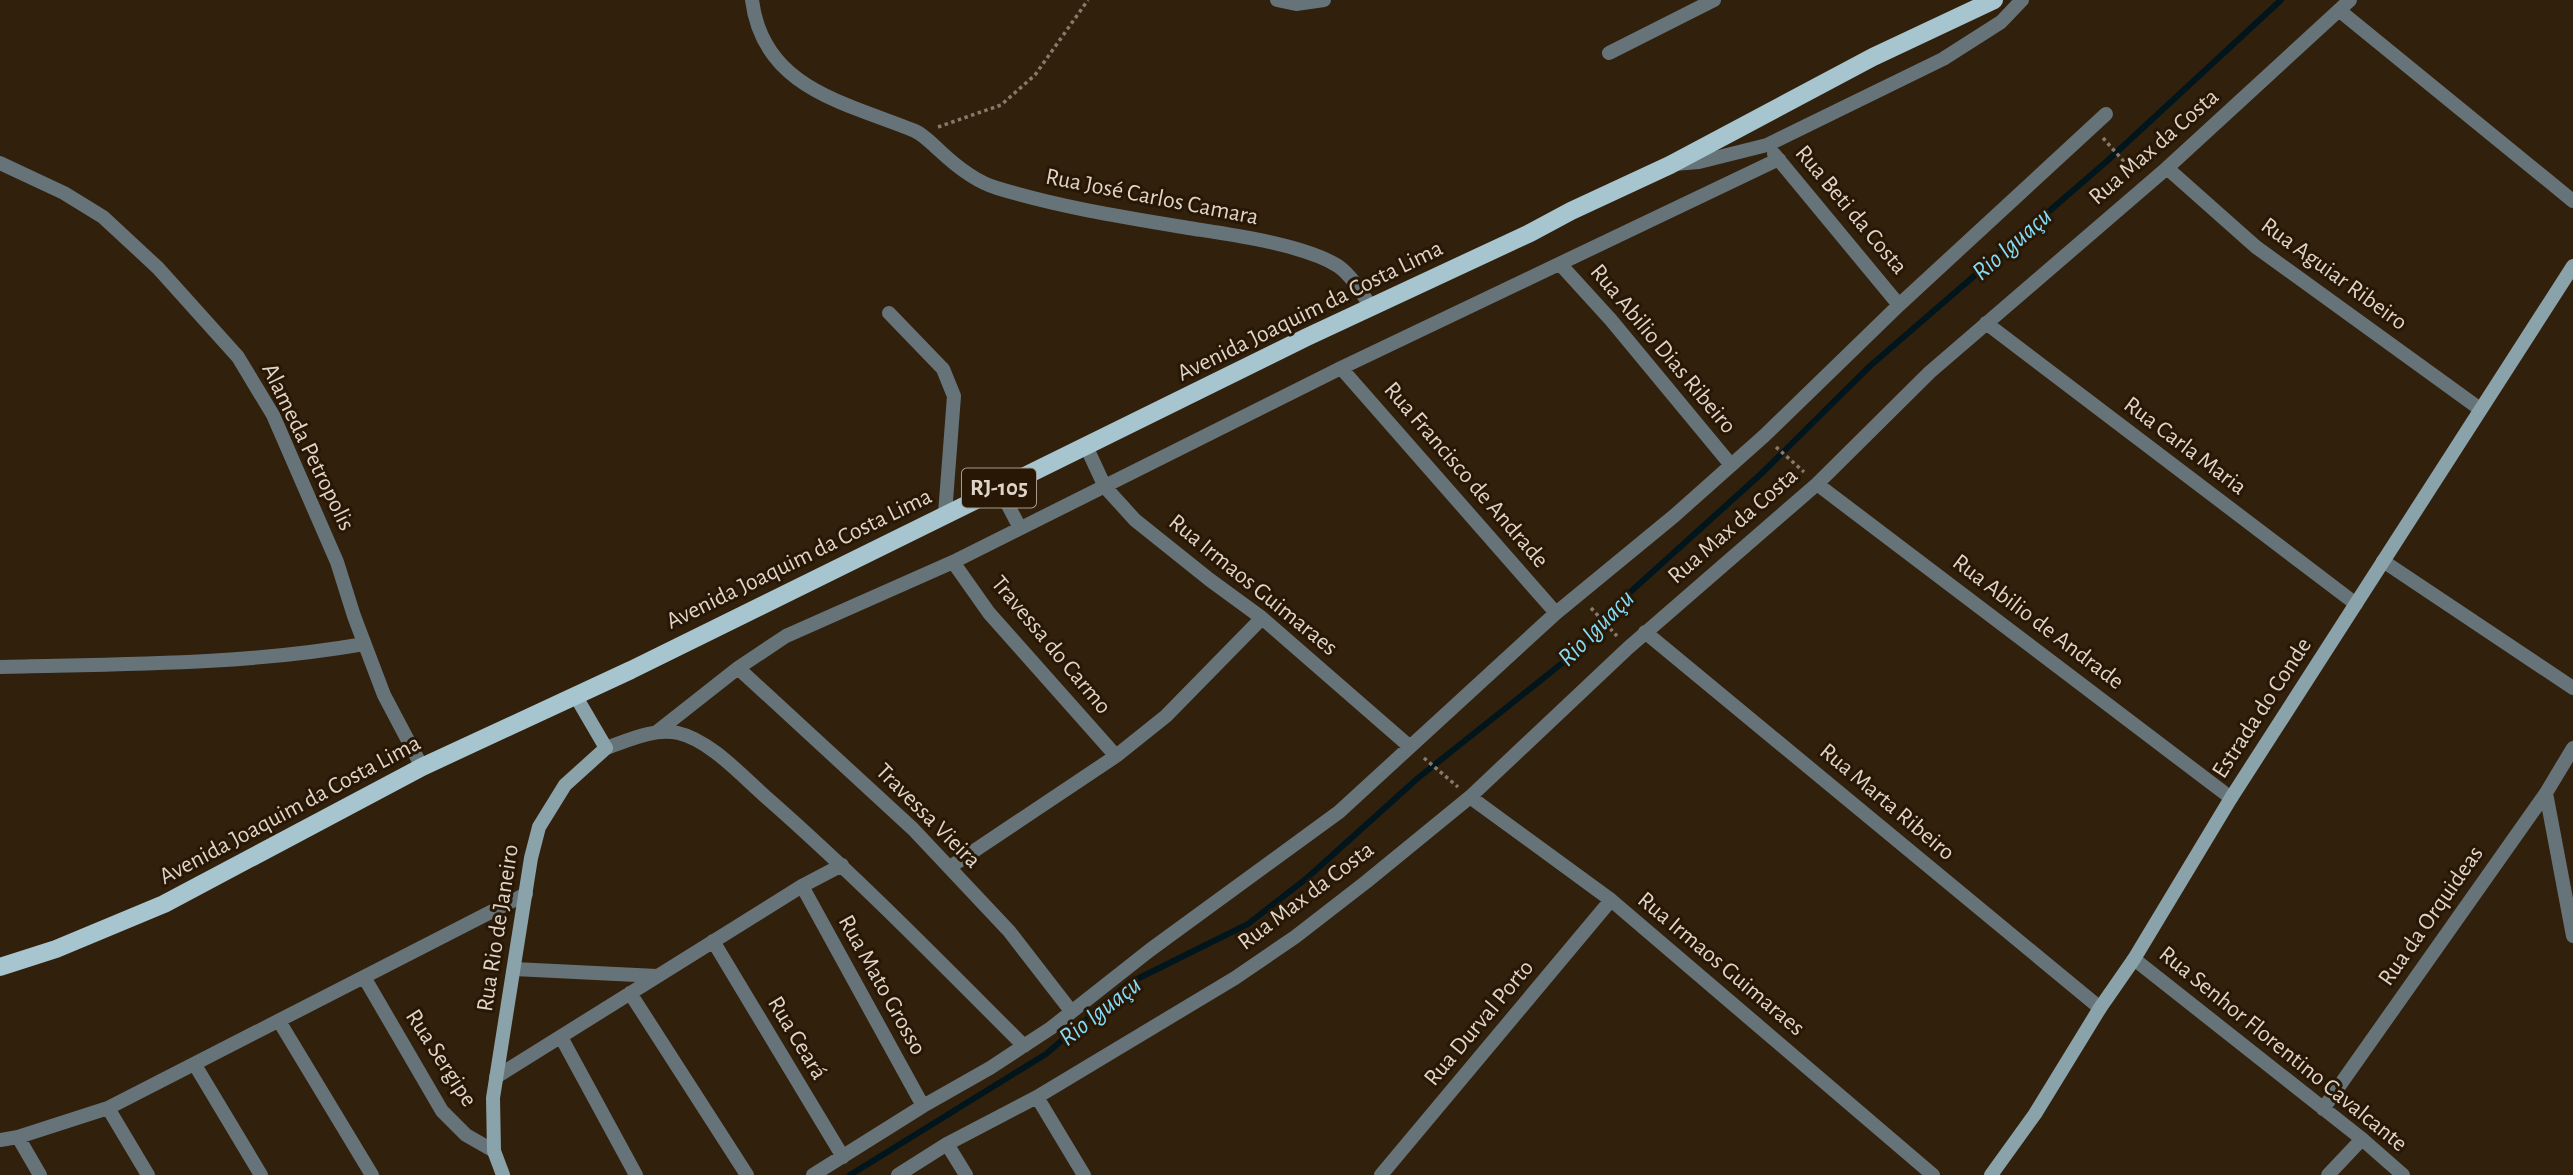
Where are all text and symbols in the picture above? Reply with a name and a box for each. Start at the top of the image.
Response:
street label: Rua Max da Costa [2085,84,2223,210]
street label: Rua Beti da Costa [1790,141,1912,279]
street label: Rua José Carlos Camara [1043,165,1261,229]
water label: Rio Iguaçu [1967,203,2057,285]
street label: Rua Aguiar Ribeiro [2256,213,2412,335]
street label: Avenida Joaquim da Costa Lima [1173,236,1447,386]
street label: Rua Abilio Dias Ribeiro [1585,260,1741,438]
street label: Alameda Petropolis [257,360,359,534]
street label: Rua Francisco de Andrade [1379,378,1553,572]
street label: Rua Carla Maria [2119,392,2251,500]
street label: Rua Max da Costa [1664,463,1802,589]
road number: RJ-105 [962,468,1036,508]
street label: Avenida Joaquim da Costa Lima [662,484,936,634]
street label: Rua Irmaos Guimaraes [1164,510,1342,660]
street label: Rua Abilio de Andrade [1948,550,2128,694]
street label: Travessa do Carmo [986,571,1116,719]
water label: Rio Iguaçu [1553,585,1639,671]
street label: Estrada do Conde [2208,634,2316,782]
street label: Avenida Joaquim da Costa Lima [155,731,425,889]
street label: Rua Marta Ribeiro [1815,739,1959,865]
street label: Travessa Vieira [871,759,985,873]
street label: Rua Max da Costa [1234,837,1378,955]
street label: Rua da Orquideas [2374,842,2488,990]
street label: Rua Rio de Janeiro [473,843,523,1013]
street label: Rua Irmaos Guimaraes [1633,887,1809,1041]
street label: Rua Mato Grosso [834,911,930,1059]
street label: Rua Senhor Florentino Cavalcante [2154,942,2412,1156]
street label: Rua Durval Porto [1420,955,1538,1091]
water label: Rio Iguaçu [1054,971,1146,1051]
street label: Rua Ceará [763,992,831,1084]
street label: Rua Sergipe [401,1005,481,1111]

